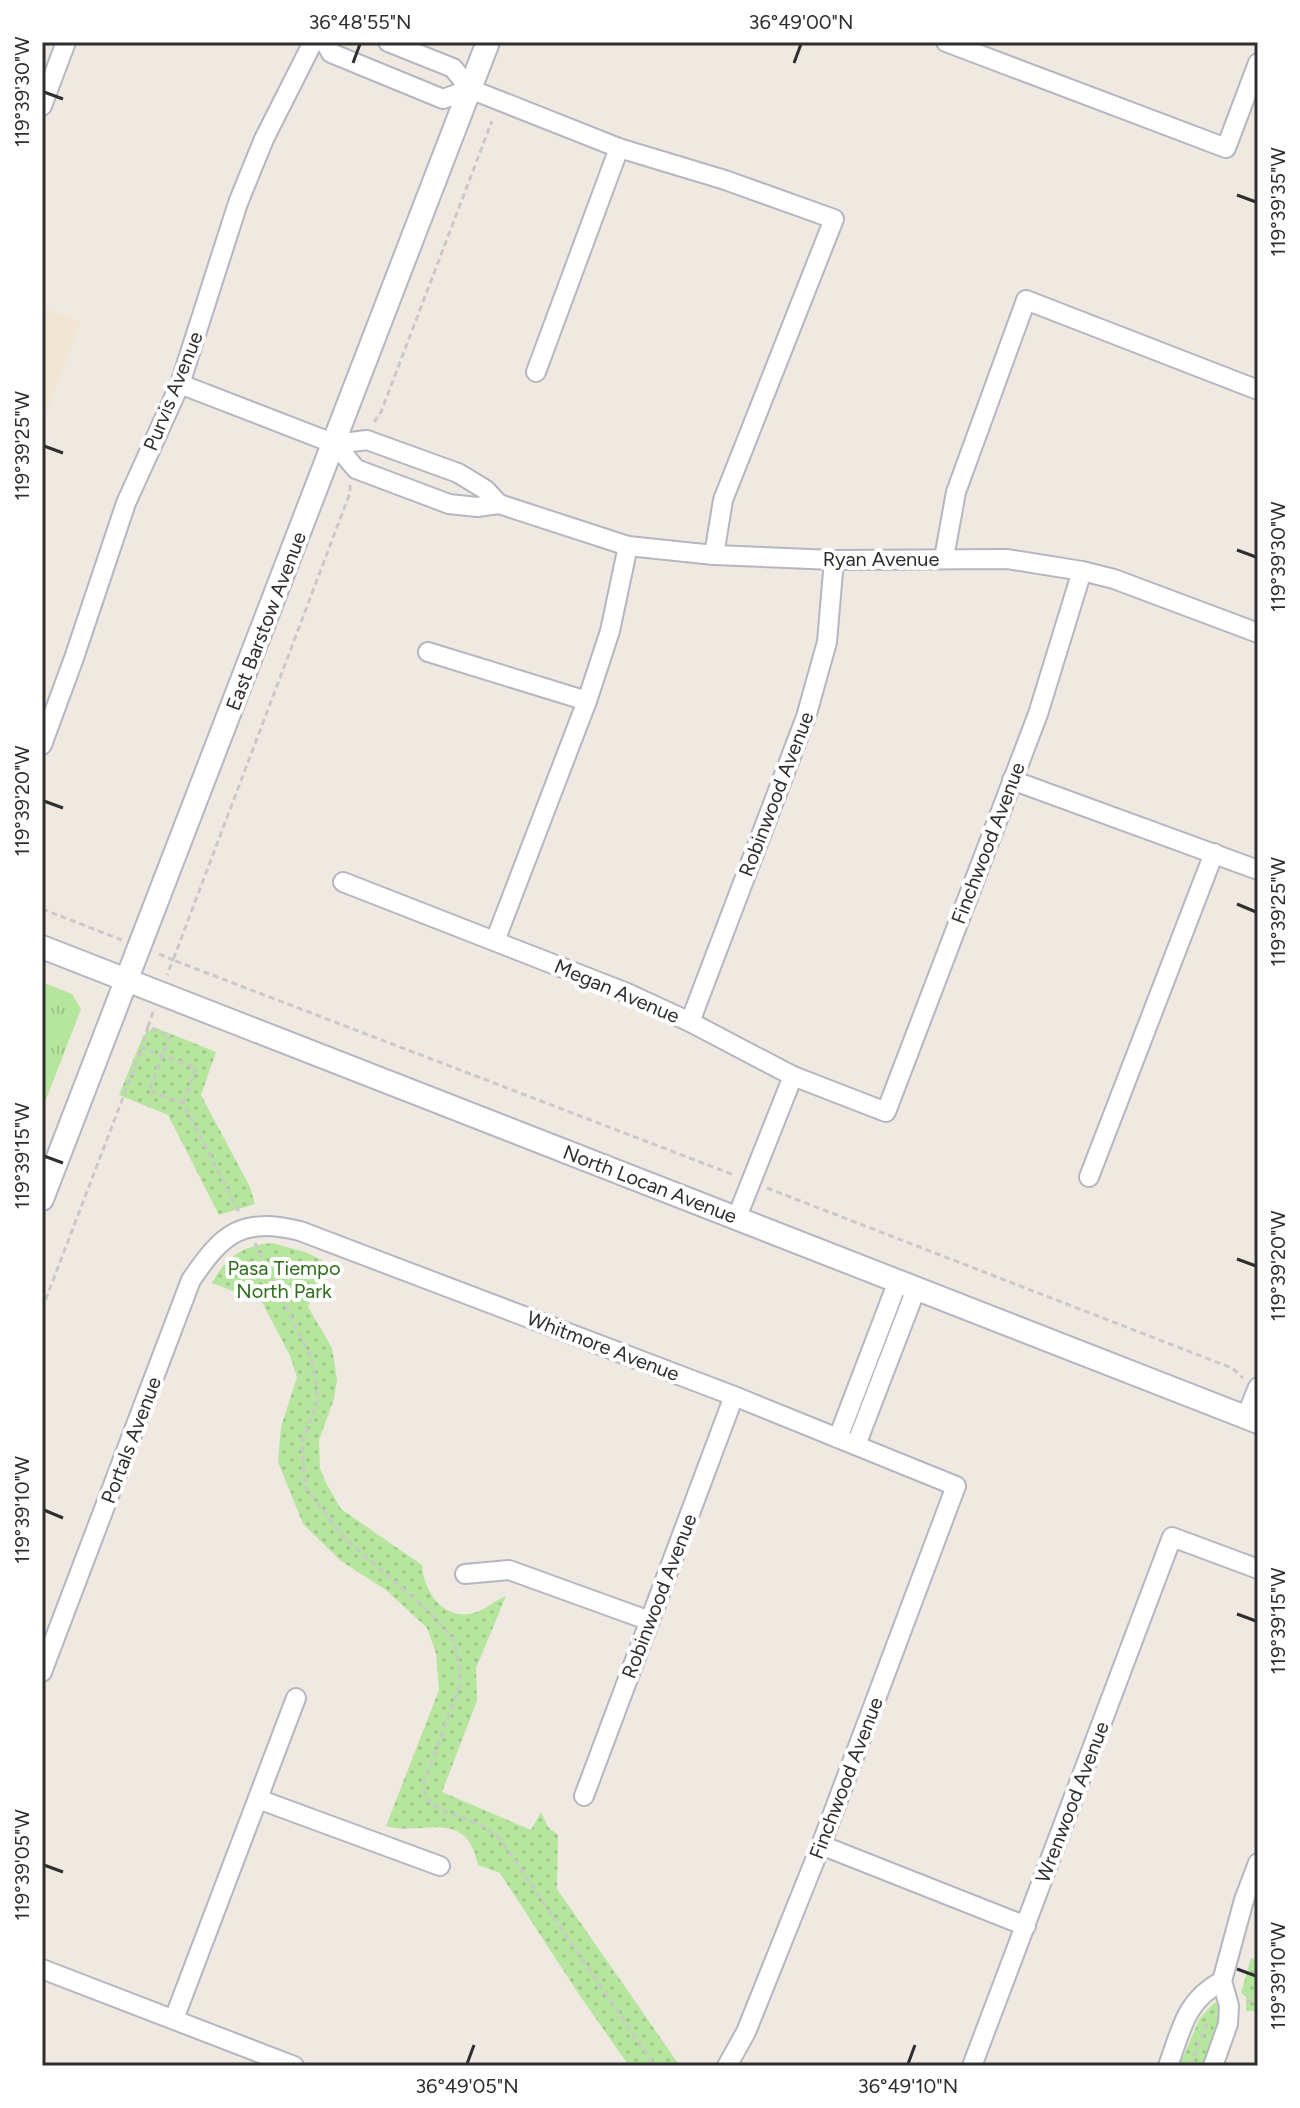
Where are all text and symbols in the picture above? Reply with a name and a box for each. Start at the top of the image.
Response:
text: 36°48'55"N [308,10,412,34]
text: 36°49'00"N [749,10,853,34]
text: 119°39'30"W [10,37,34,147]
text: 119°39'35"W [1266,147,1290,257]
street label: Purvis Avenue [138,328,208,454]
text: 119°39'25"W [10,391,34,501]
text: 119°39'30"W [1266,502,1290,612]
street label: East Barstow Avenue [221,528,311,714]
street label: Ryan Avenue [823,547,939,571]
street label: Robinwood Avenue [734,708,818,880]
text: 119°39'20"W [10,745,34,857]
street label: Finchwood Avenue [946,759,1030,927]
text: 119°39'25"W [1266,857,1290,967]
street label: Megan Avenue [551,954,683,1028]
text: 119°39'15"W [10,1103,34,1209]
street label: North Locan Avenue [560,1140,740,1228]
text: 119°39'20"W [1266,1210,1290,1322]
park label: Pasa Tiempo North Park [227,1256,341,1303]
street label: Whitmore Avenue [523,1306,683,1386]
street label: Portals Avenue [96,1373,166,1507]
text: 119°39'10"W [10,1456,34,1564]
street label: Robinwood Avenue [617,1510,701,1682]
text: 119°39'15"W [1266,1568,1290,1674]
street label: Finchwood Avenue [804,1694,888,1862]
street label: Wrenwood Avenue [1030,1718,1114,1886]
text: 119°39'05"W [10,1809,34,1921]
text: 119°39'10"W [1266,1922,1290,2030]
text: 36°49'05"N [415,2074,519,2098]
text: 36°49'10"N [858,2074,958,2098]

